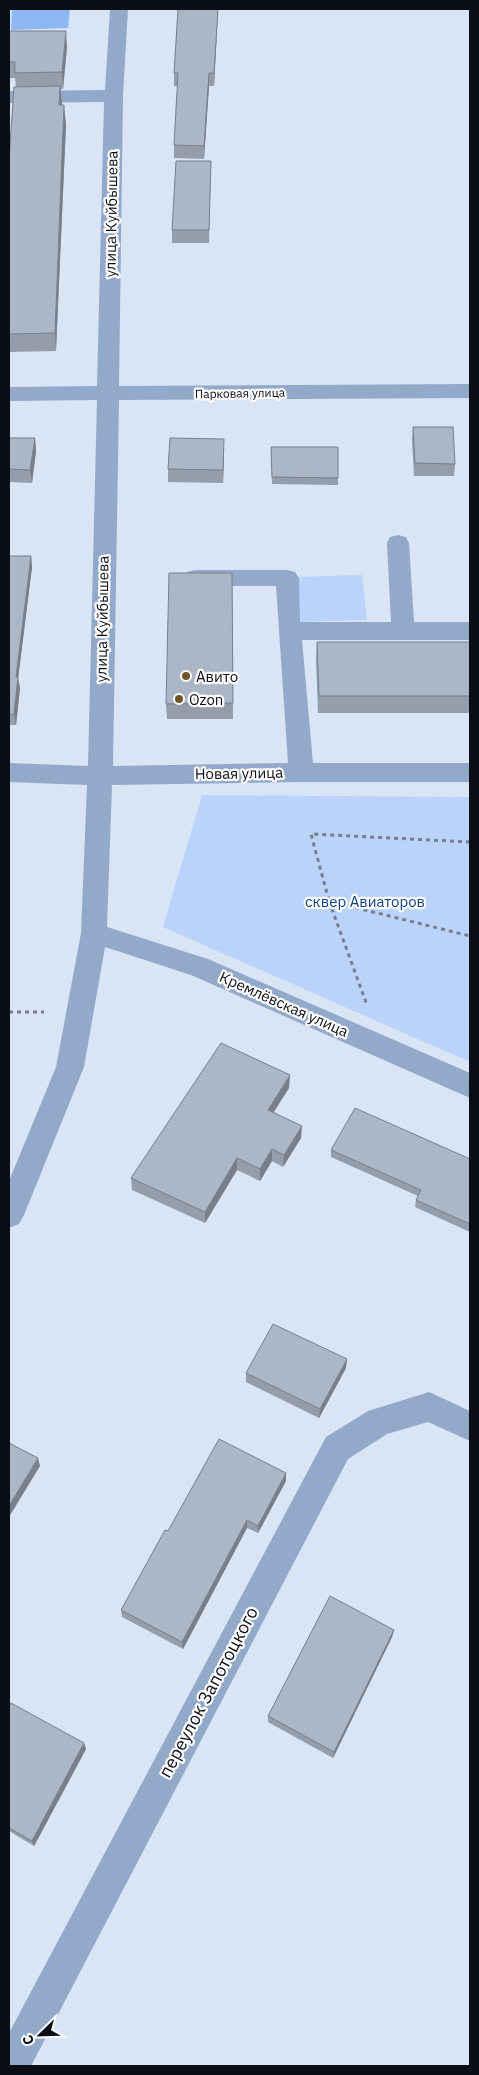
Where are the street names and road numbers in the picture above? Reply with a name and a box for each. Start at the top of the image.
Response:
street label: улица Куйбышева [100,150,122,278]
street label: Парковая улица [195,385,286,401]
street label: улица Куйбышева [91,555,113,683]
street label: Новая улица [195,763,283,783]
street label: Кремлёвская улица [217,967,351,1041]
street label: переулок Запотоцкого [153,1603,263,1781]

